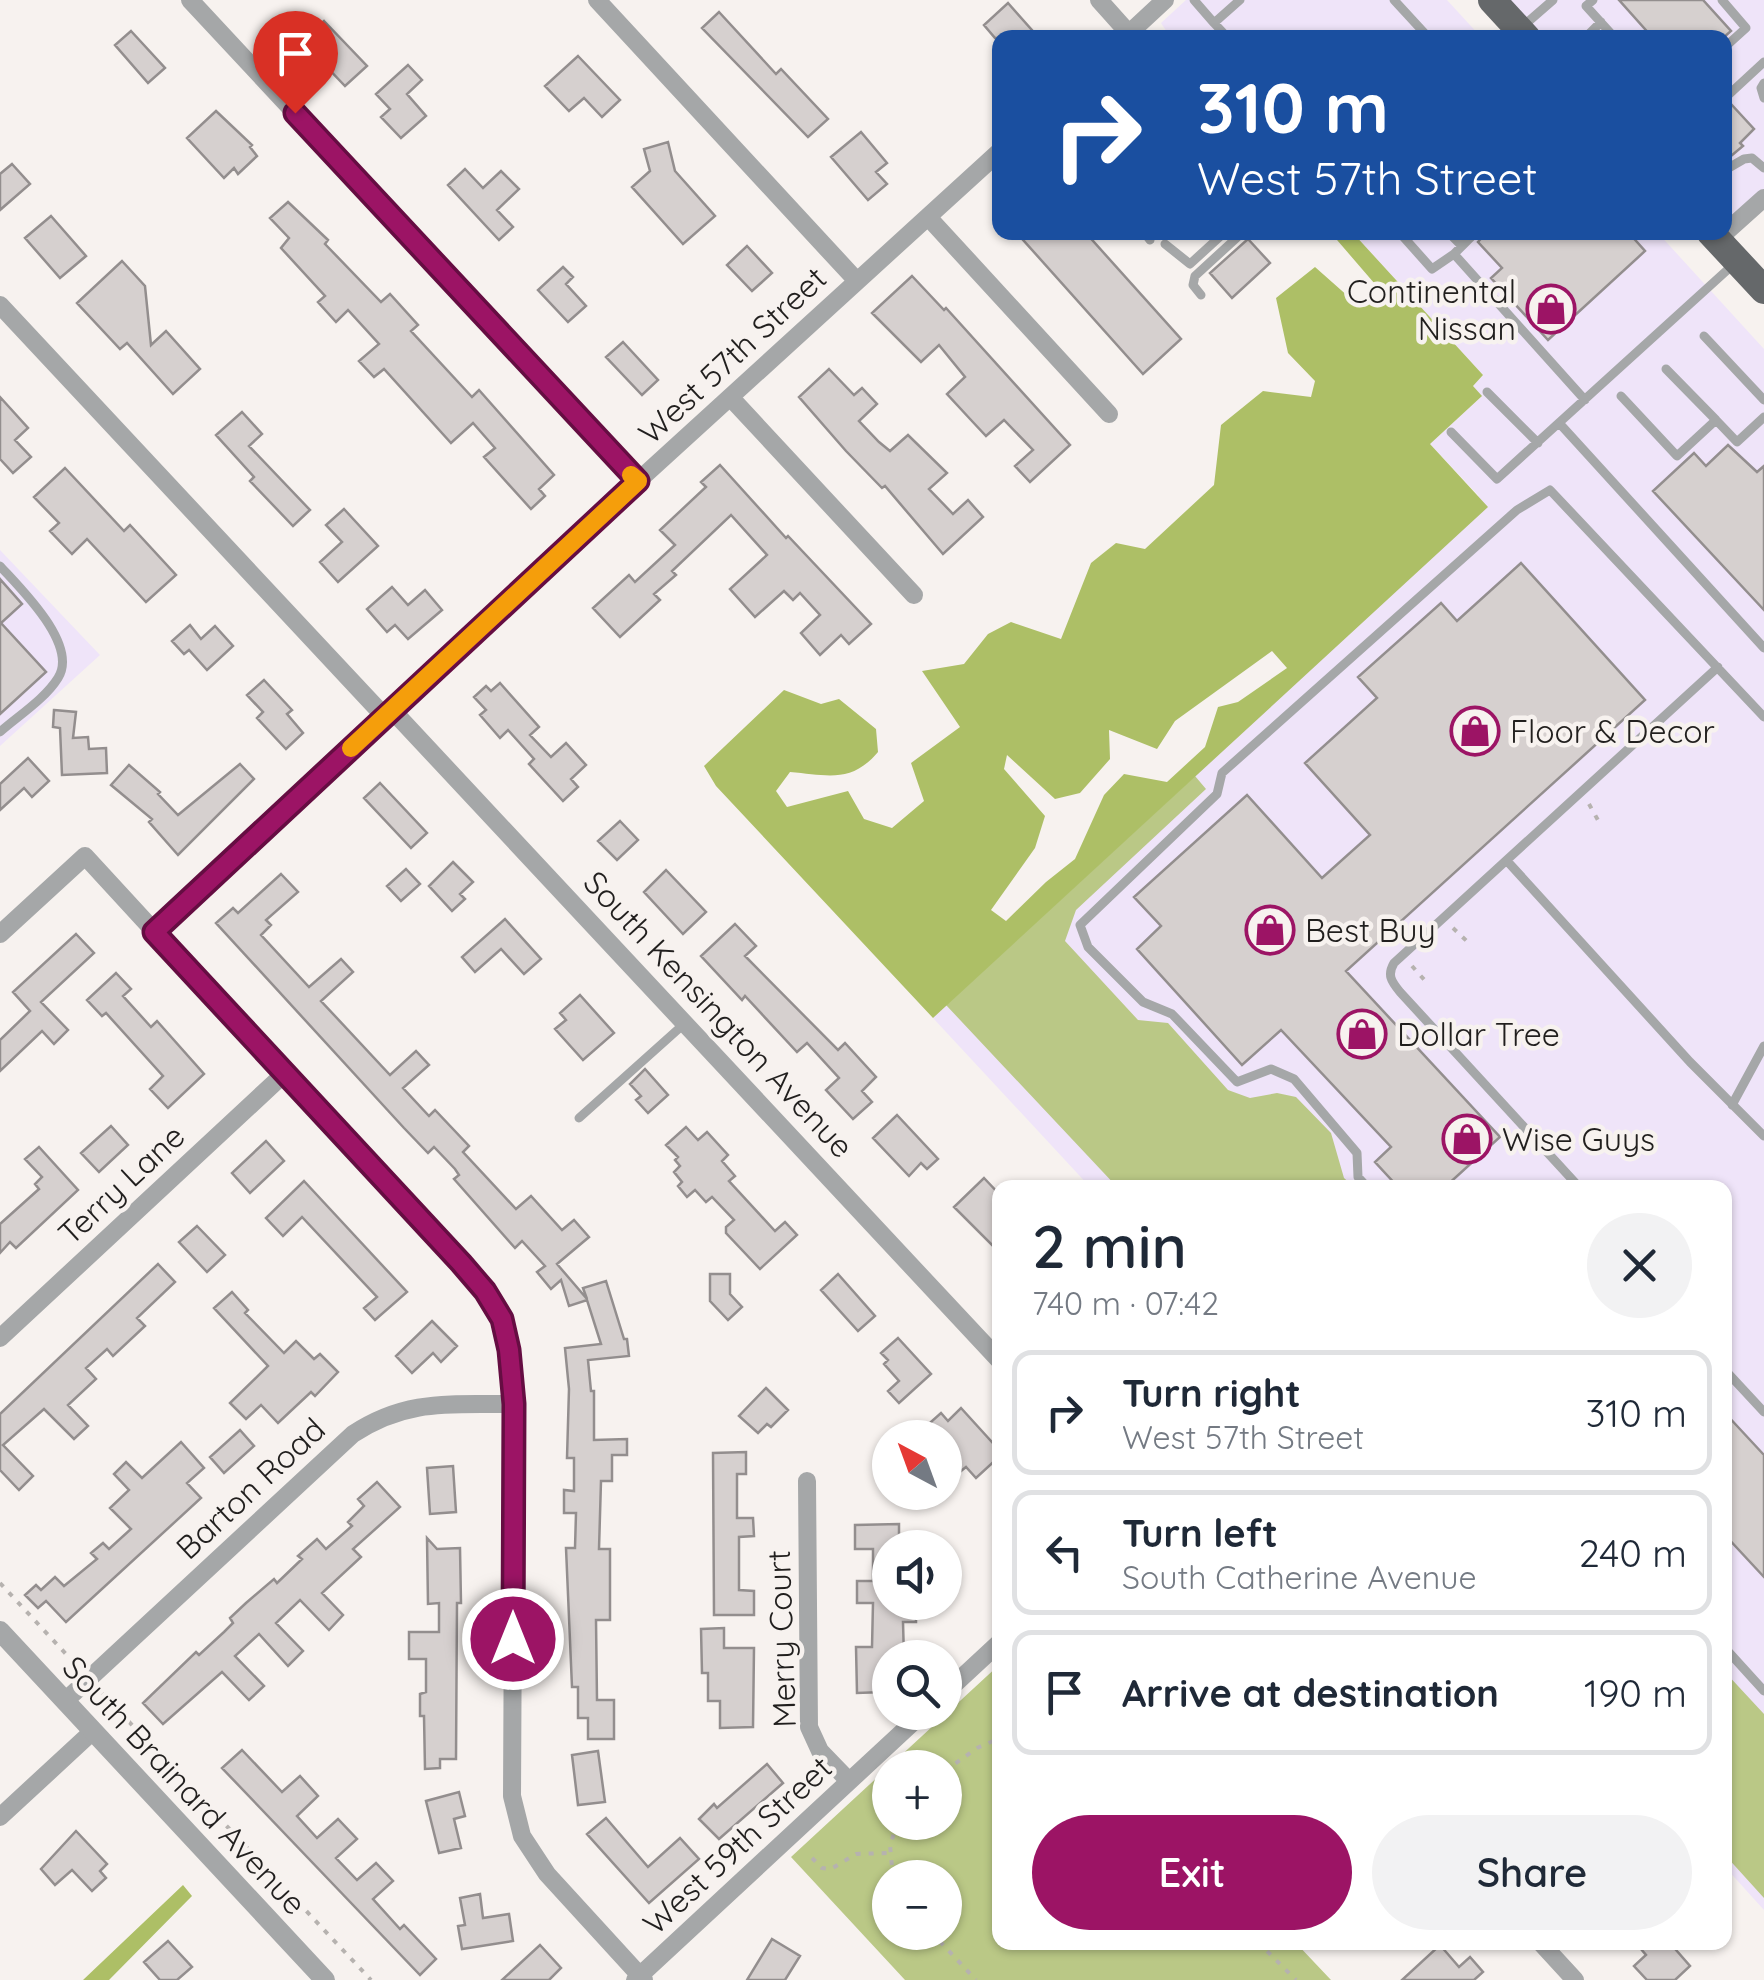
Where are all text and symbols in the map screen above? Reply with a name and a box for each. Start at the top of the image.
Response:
pin [253,11,338,114]
icon: arrive [268,26,323,81]
text: 310 m [1197,63,1389,151]
icon: right [1032,70,1162,200]
text: West 57th Street [1197,150,1538,206]
street label: West 57th Street [630,258,834,452]
place label: Continental Nissan [1347,271,1516,348]
shop icon: Continental Nissan [1525,283,1577,335]
shop icon: Floor & Decor [1449,705,1501,757]
place label: Floor & Decor [1510,711,1715,751]
street label: South Kensington Avenue [576,862,862,1166]
shop icon: Best Buy [1244,904,1296,956]
place label: Best Buy [1305,910,1436,950]
shop icon: Dollar Tree [1336,1008,1388,1060]
place label: Dollar Tree [1397,1014,1560,1054]
shop icon: Wise Guys [1441,1113,1493,1165]
street label: Terry Lane [50,1115,192,1253]
place label: Wise Guys [1502,1119,1655,1159]
text: 2 min [1032,1208,1187,1283]
button: close [1587,1213,1692,1318]
text: 740 m · 07:42 [1032,1283,1219,1323]
text: Turn right [1122,1369,1301,1417]
icon: right [1037,1385,1092,1440]
text: 310 m [1585,1389,1687,1437]
street label: Barton Road [167,1409,333,1567]
text: West 57th Street [1122,1417,1364,1457]
north arrow [872,1420,962,1510]
map controls [872,1420,962,1950]
text: Turn left [1122,1509,1278,1557]
icon: left [1037,1525,1092,1580]
text: 240 m [1579,1529,1687,1577]
button: sound [872,1530,962,1620]
street label: Merry Court [758,1550,804,1728]
text: South Catherine Avenue [1122,1557,1477,1597]
position arrow [461,1587,565,1691]
button: search [872,1640,962,1730]
street label: South Brainard Avenue [55,1647,315,1923]
icon: arrive [1037,1665,1092,1720]
text: Arrive at destination [1122,1669,1499,1717]
text: 190 m [1584,1669,1687,1717]
street label: West 59th Street [634,1747,840,1943]
button: + [872,1750,962,1840]
button: Exit [1032,1815,1352,1930]
button: Share [1372,1815,1692,1930]
button: − [872,1860,962,1950]

